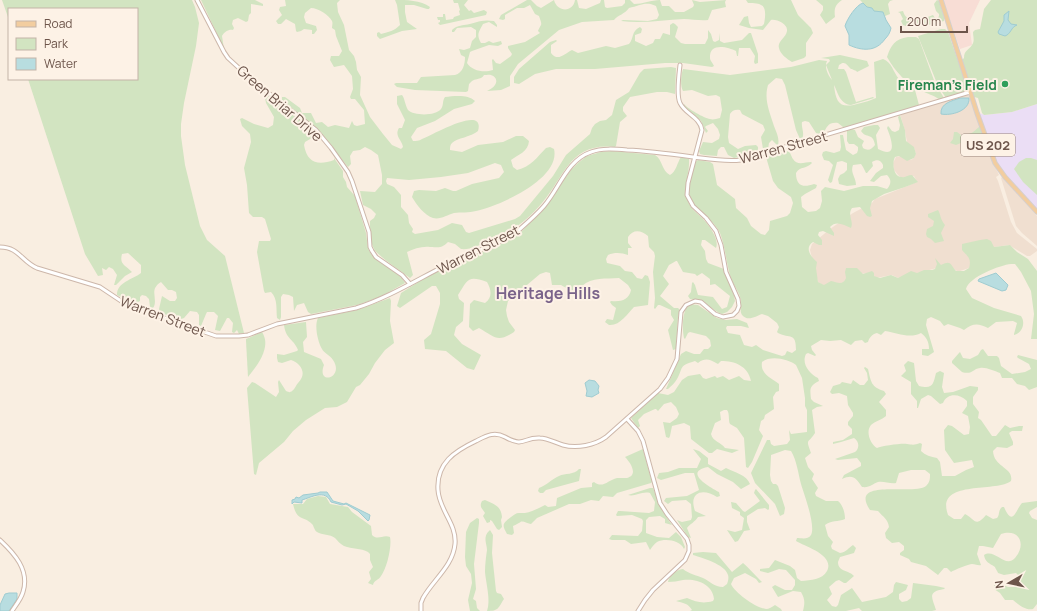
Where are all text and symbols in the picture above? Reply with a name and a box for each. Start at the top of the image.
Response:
legend [8,8,138,80]
scale bar [901,8,967,34]
text: 200 m [907,13,941,30]
text: Road [44,15,72,32]
text: Park [44,35,69,52]
text: Water [44,55,78,72]
street label: Green Briar Drive [233,61,327,145]
place label: Fireman's Field [898,75,997,94]
marker: Fireman's Field [1000,79,1010,89]
street label: Warren Street [737,126,829,168]
road number: US 202 [961,134,1015,156]
street label: Warren Street [433,220,523,278]
district label: Heritage Hills [496,282,601,304]
street label: Warren Street [117,291,209,341]
north arrow [989,563,1029,603]
text: N [991,579,1007,590]

